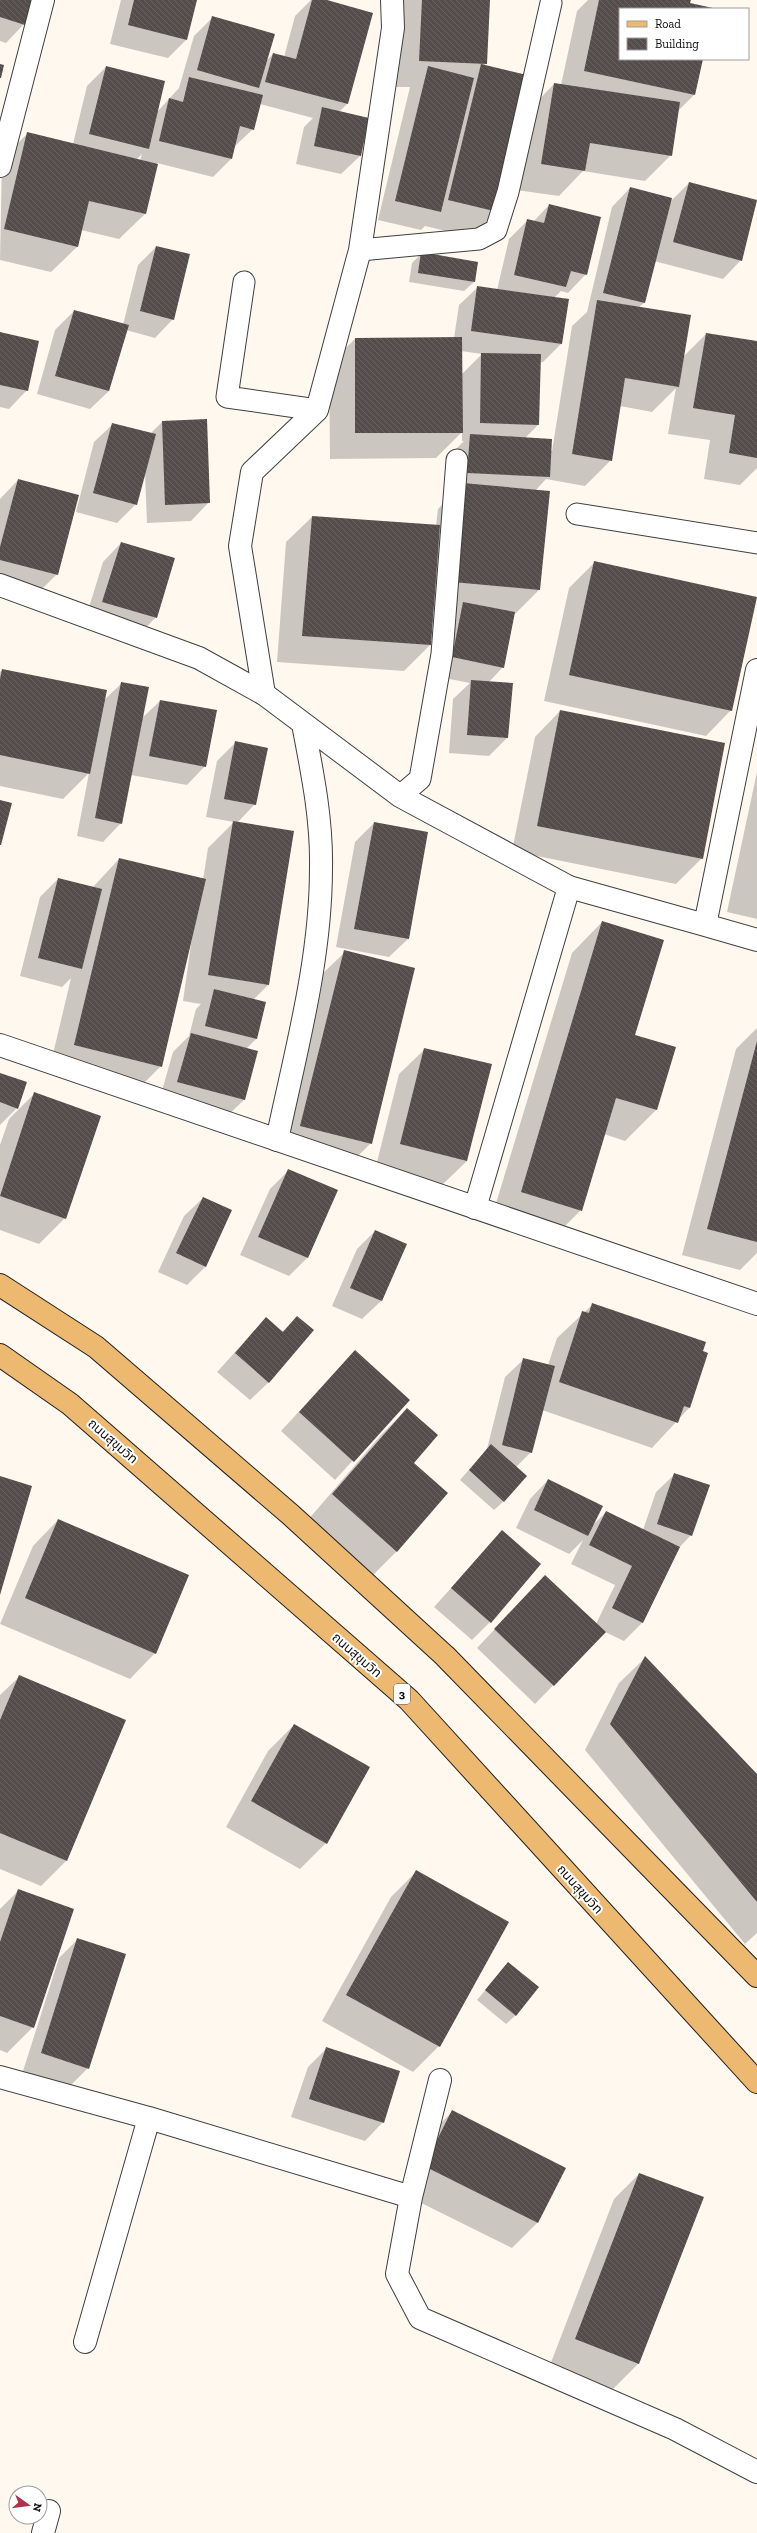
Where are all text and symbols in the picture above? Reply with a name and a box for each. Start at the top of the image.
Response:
legend [619,8,749,60]
text: Road [655,17,681,31]
text: Building [655,37,699,51]
street label: ถนนสุขุมวิท [85,1415,141,1467]
street label: ถนนสุขุมวิท [329,1629,385,1681]
road number: 3 [394,1684,410,1704]
street label: ถนนสุขุมวิท [554,1861,606,1917]
north arrow [8,2485,48,2525]
text: N [30,2502,45,2514]

